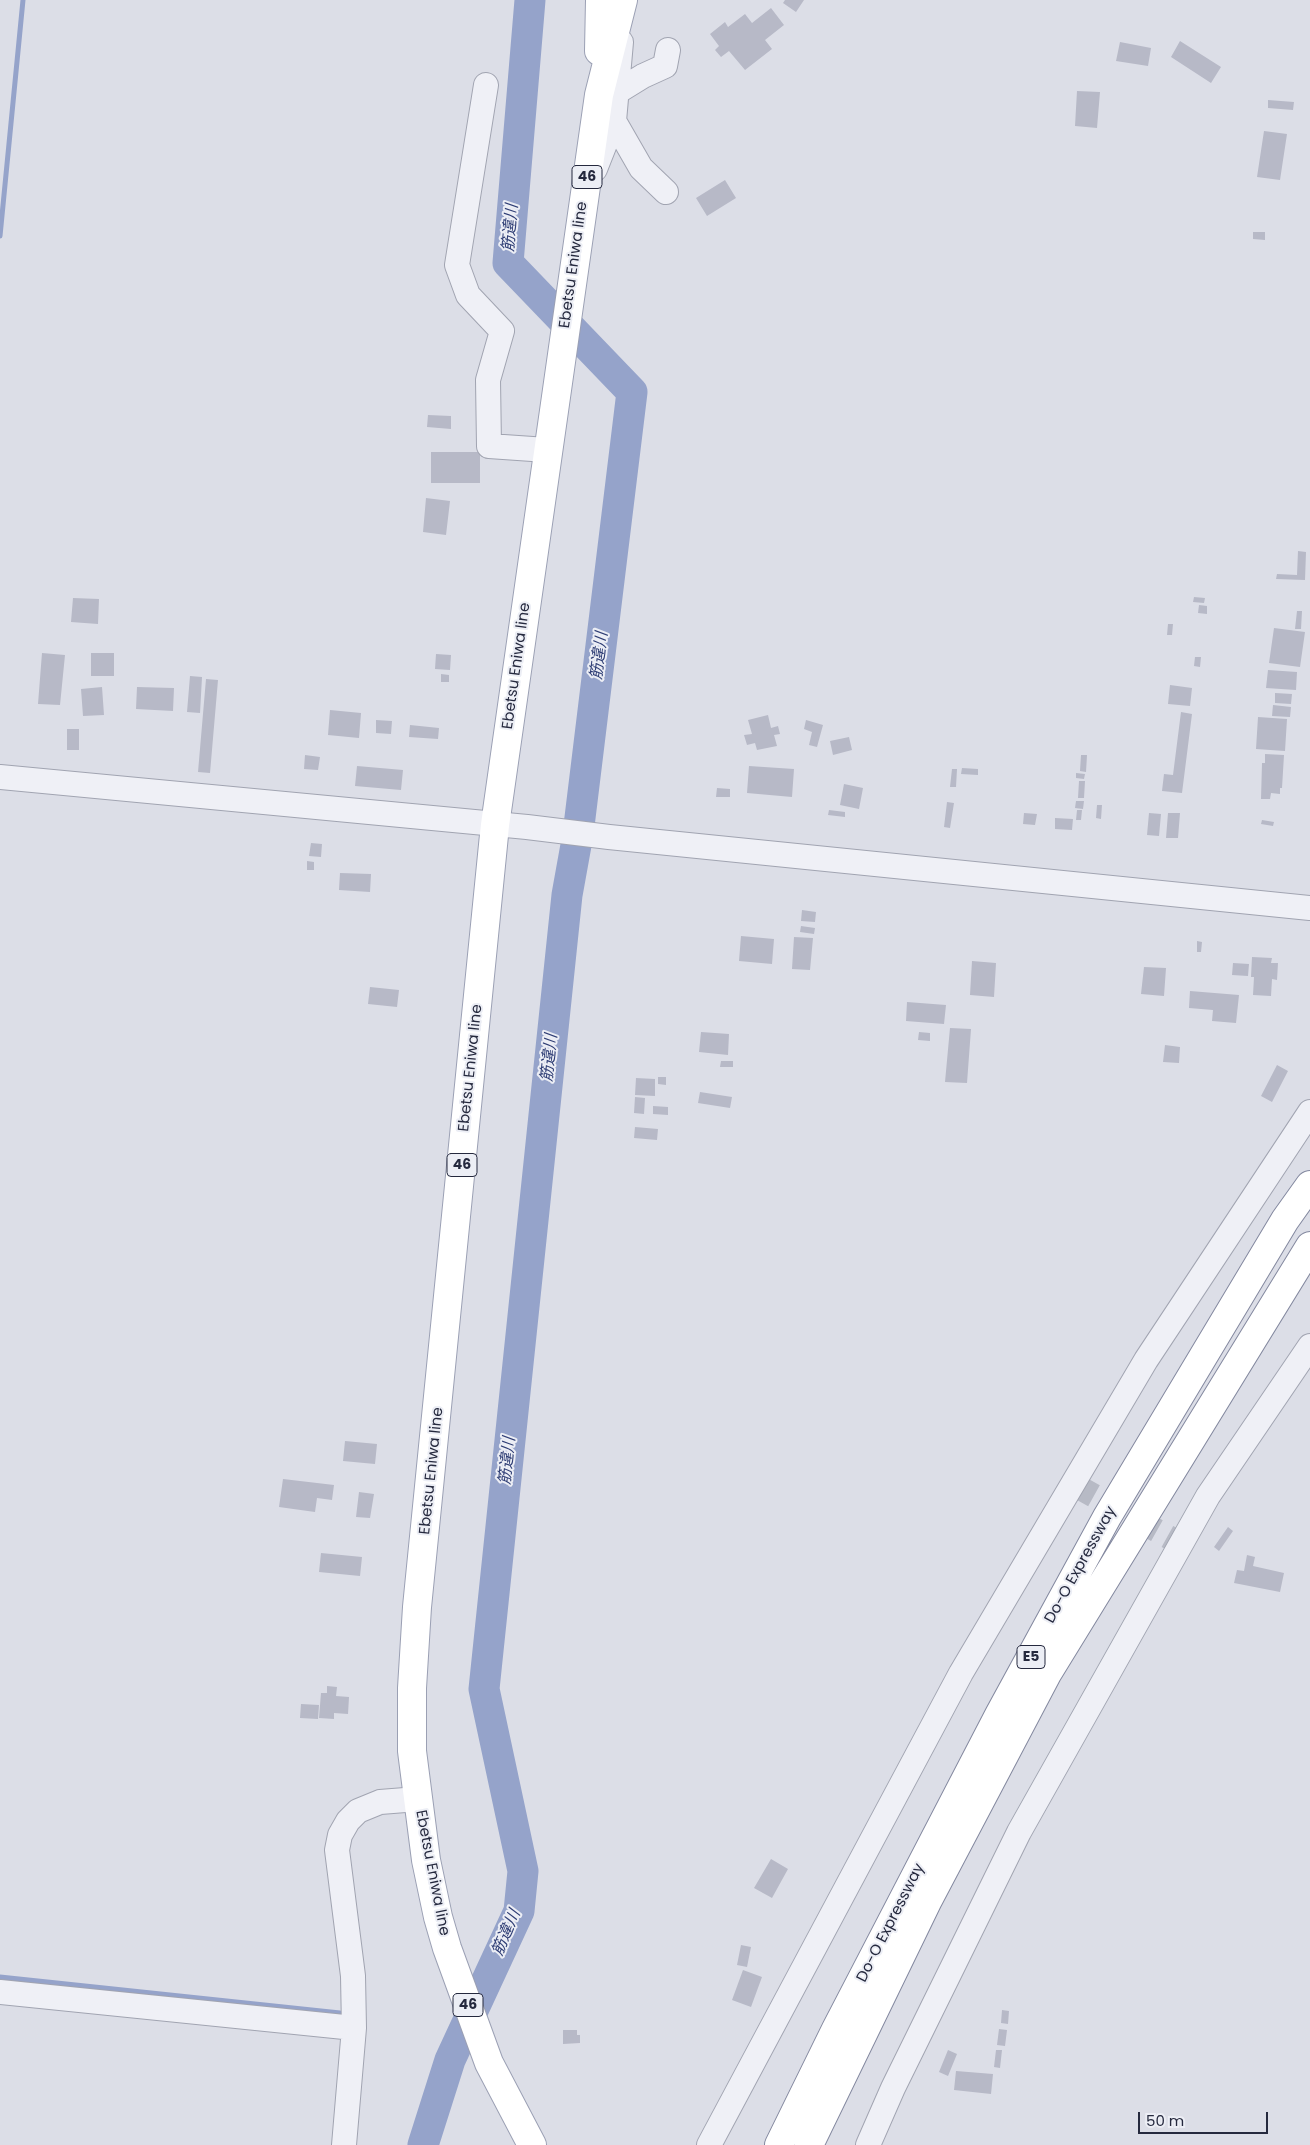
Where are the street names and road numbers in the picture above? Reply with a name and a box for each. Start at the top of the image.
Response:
road number: 46 [572,166,602,188]
street label: Ebetsu Eniwa line [556,200,592,330]
street label: Ebetsu Eniwa line [499,601,535,731]
street label: Ebetsu Eniwa line [455,1004,487,1132]
road number: 46 [447,1154,477,1176]
street label: Ebetsu Eniwa line [416,1407,448,1535]
street label: Do-O Expressway [1041,1503,1121,1627]
road number: E5 [1017,1645,1045,1668]
street label: Ebetsu Eniwa line [411,1809,453,1937]
street label: Do-O Expressway [853,1861,929,1985]
road number: 46 [453,1994,483,2016]

